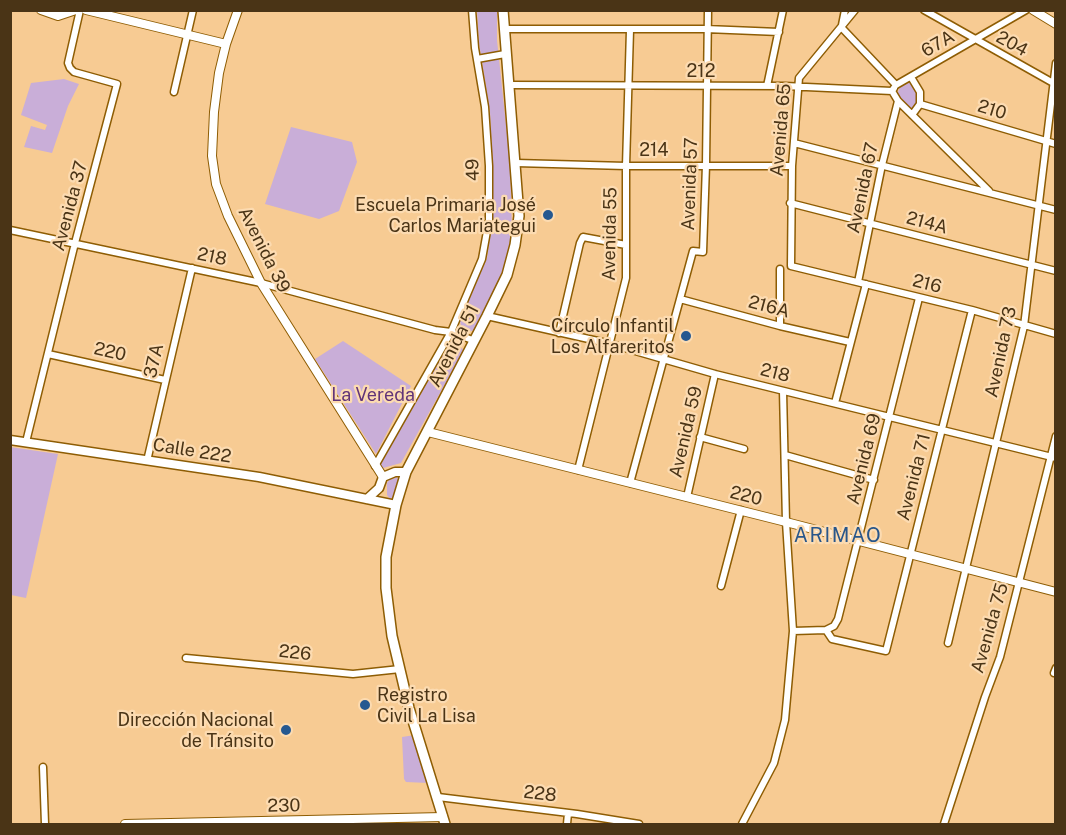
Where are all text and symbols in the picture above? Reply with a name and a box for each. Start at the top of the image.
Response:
street label: 67A [918,26,958,62]
street label: 204 [992,27,1032,61]
street label: 212 [687,60,715,82]
street label: Avenida 65 [766,83,796,177]
street label: 210 [975,95,1009,125]
street label: Avenida 57 [678,137,702,231]
street label: 214 [639,139,669,161]
street label: Avenida 67 [843,141,883,235]
street label: 49 [462,158,484,182]
street label: Avenida 37 [48,159,92,253]
street label: Avenida 55 [598,187,622,281]
place label: Escuela Primaria José Carlos Mariategui [355,194,536,236]
street label: Avenida 39 [233,204,295,296]
street label: 214A [904,207,950,239]
marker: Escuela Primaria José Carlos Mariategui [541,208,555,222]
street label: 218 [195,243,229,271]
street label: 216 [910,270,944,298]
street label: 216A [746,291,792,323]
street label: Avenida 51 [424,301,484,391]
street label: Avenida 73 [981,305,1021,399]
place label: Círculo Infantil Los Alfareritos [551,315,674,358]
marker: Círculo Infantil Los Alfareritos [679,329,693,343]
street label: 220 [92,338,128,366]
street label: 37A [140,342,168,380]
street label: 218 [758,359,792,387]
park label: La Vereda [331,384,415,406]
street label: Avenida 59 [665,384,707,480]
street label: Avenida 69 [842,411,886,507]
street label: Avenida 71 [893,431,935,523]
street label: Calle 222 [151,434,233,468]
street label: 220 [728,482,764,510]
district label: ARIMAO [794,524,882,548]
street label: Avenida 75 [967,580,1013,676]
street label: 226 [278,641,312,665]
place label: Registro Civil La Lisa [377,684,476,726]
marker: Registro Civil La Lisa [358,698,372,712]
place label: Dirección Nacional de Tránsito [118,709,274,752]
marker: Dirección Nacional de Tránsito [279,723,293,737]
street label: 228 [522,781,558,807]
street label: 230 [267,795,301,817]

